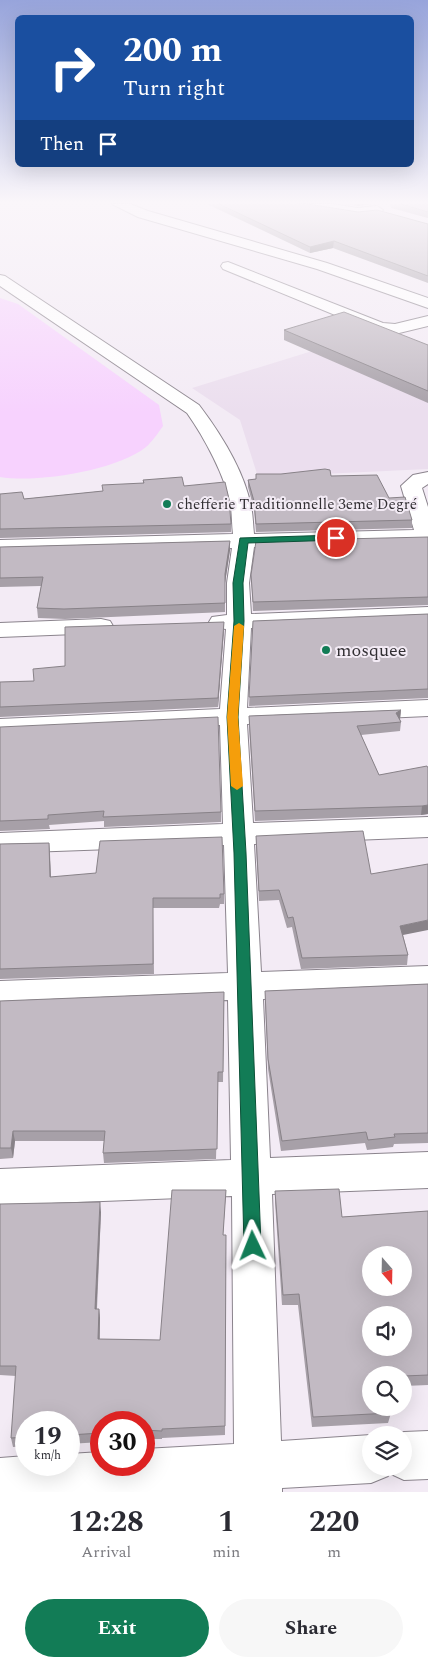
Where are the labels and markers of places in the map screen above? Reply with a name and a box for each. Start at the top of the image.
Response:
place label: chefferie Traditionnelle 3eme Degré [177,493,417,516]
marker: chefferie Traditionnelle 3eme Degré [161,498,173,510]
pin [315,517,357,559]
place label: mosquee [336,637,407,664]
marker: mosquee [320,644,332,656]

